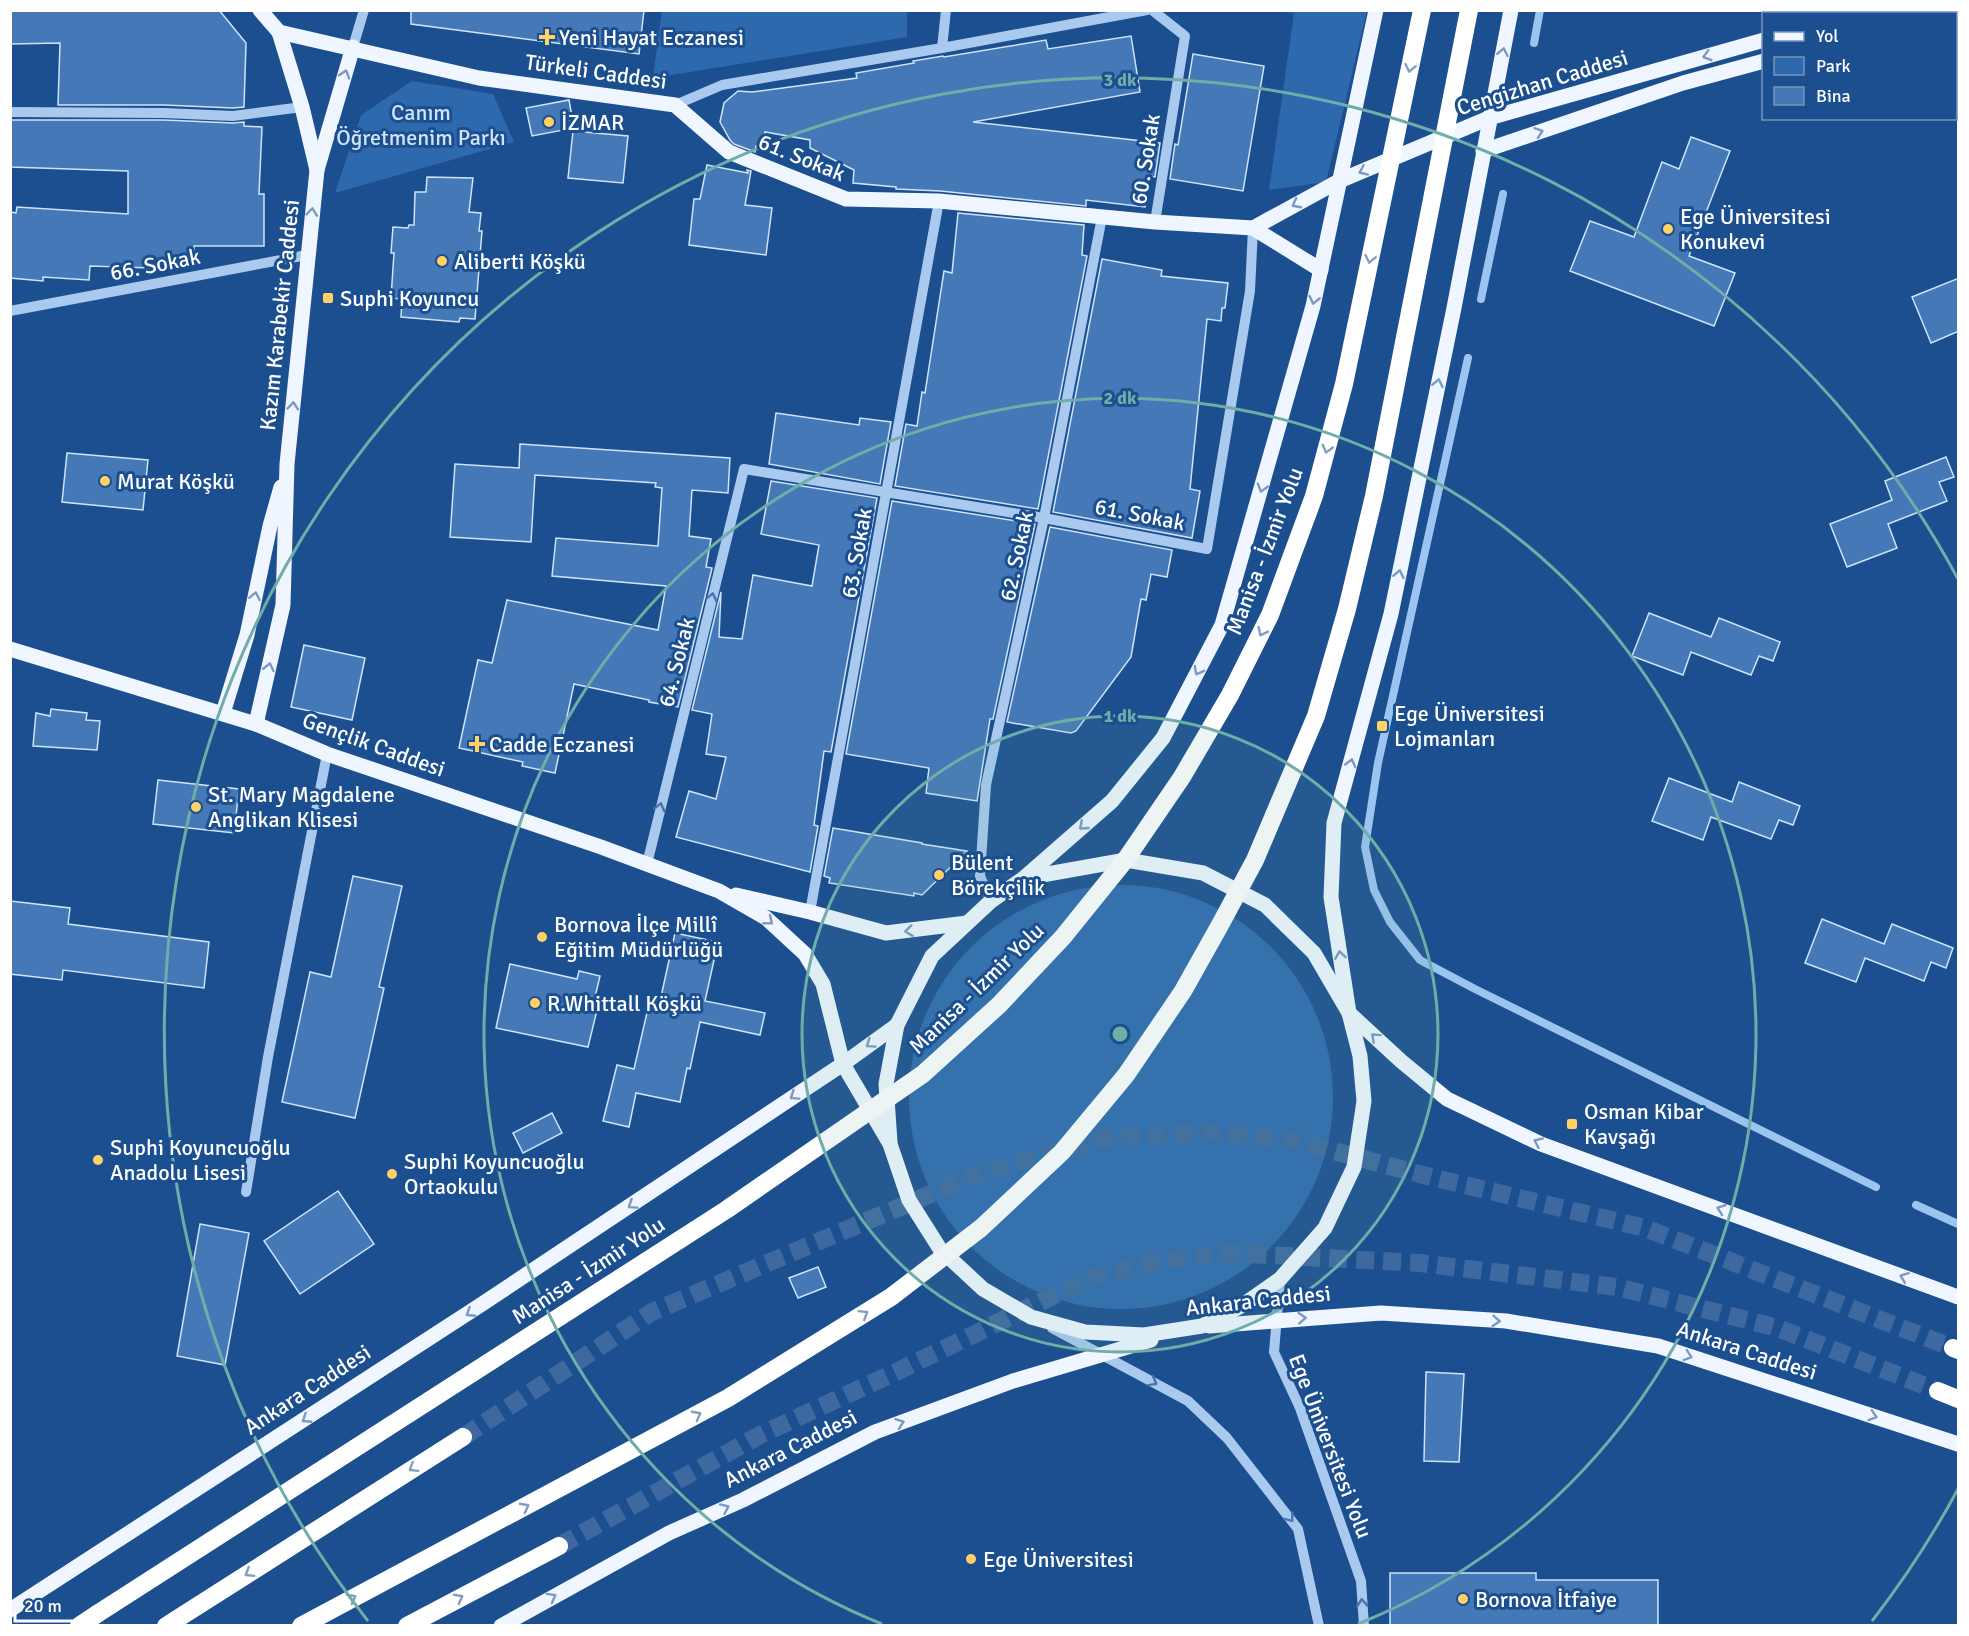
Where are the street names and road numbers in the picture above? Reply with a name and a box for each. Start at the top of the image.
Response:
street label: Cengizhan Caddesi [1453,44,1631,121]
street label: Türkeli Caddesi [523,48,669,95]
street label: 60. Sokak [1125,112,1166,206]
street label: 61. Sokak [754,128,849,187]
street label: Kazım Karabekir Caddesi [254,198,305,432]
street label: 66. Sokak [108,243,202,286]
street label: Manisa - İzmir Yolu [1220,464,1309,639]
street label: 61. Sokak [1093,493,1187,536]
street label: 63. Sokak [835,506,878,600]
street label: 62. Sokak [994,509,1039,604]
street label: 64. Sokak [652,615,701,710]
street label: Gençlik Caddesi [299,706,449,783]
street label: Manisa - İzmir Yolu [903,917,1049,1060]
street label: Manisa - İzmir Yolu [507,1211,670,1330]
street label: Ankara Caddesi [1184,1279,1332,1322]
street label: Ankara Caddesi [1673,1315,1820,1386]
street label: Ankara Caddesi [239,1338,376,1440]
street label: Ege Üniversitesi Yolu [1283,1350,1378,1542]
street label: Ankara Caddesi [719,1403,861,1494]

